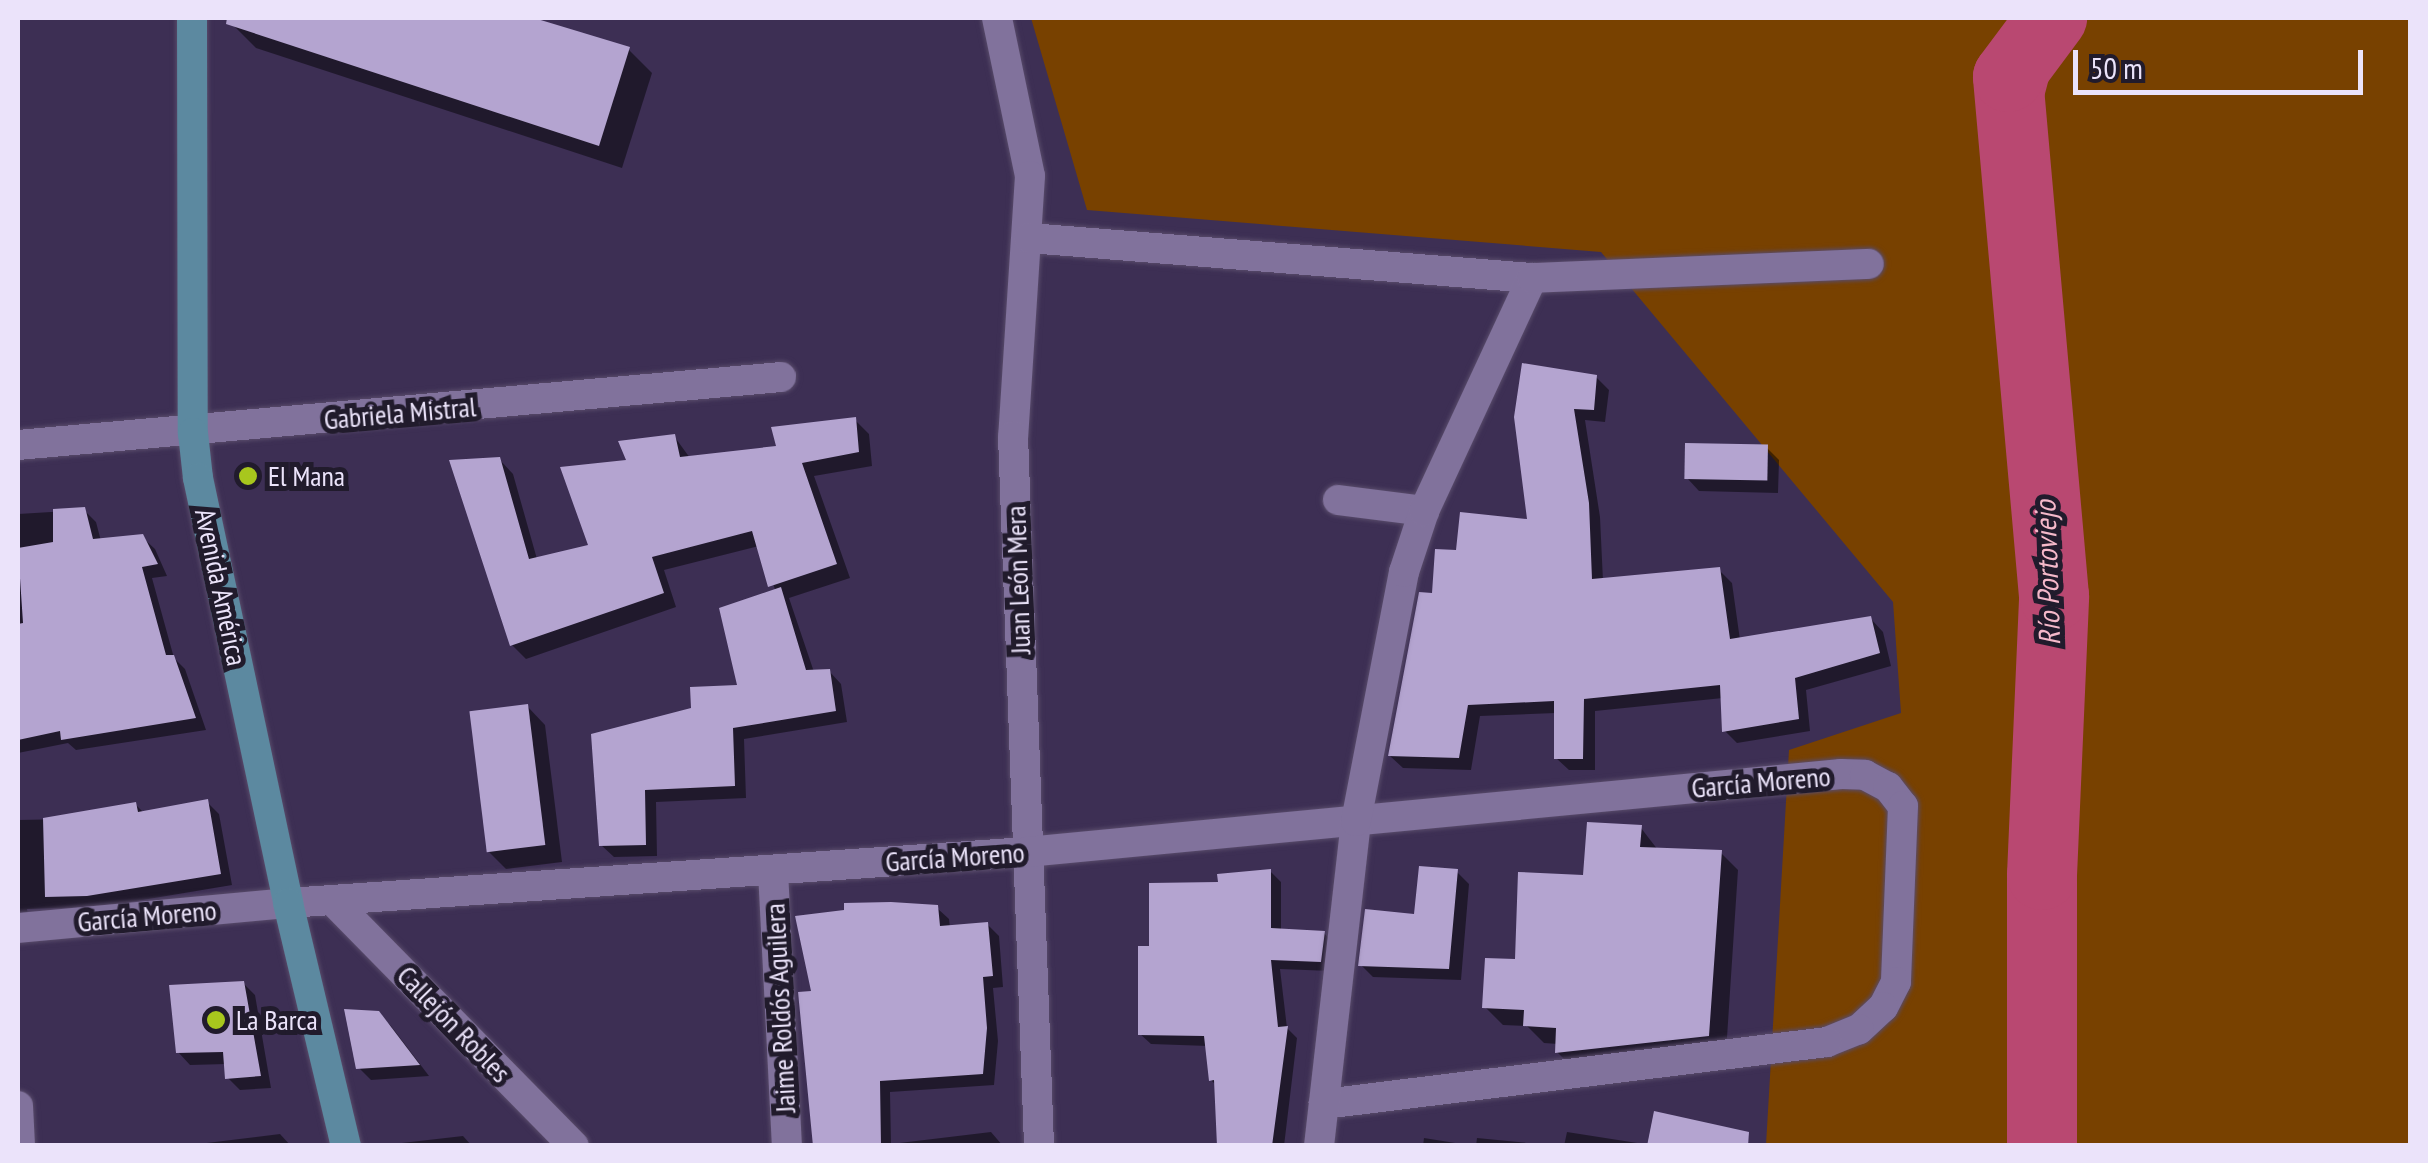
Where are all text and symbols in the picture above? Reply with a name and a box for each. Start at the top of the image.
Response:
scale bar [2078,30,2368,92]
text: 50 m [2090,48,2143,87]
street label: Gabriela Mistral [323,390,477,436]
place label: El Mana [268,459,345,493]
marker: El Mana [237,465,259,487]
water label: Río Portoviejo [2026,500,2068,646]
street label: Avenida América [188,505,254,669]
street label: Juan León Mera [999,505,1037,655]
street label: García Moreno [1690,759,1832,805]
street label: García Moreno [884,835,1026,879]
street label: García Moreno [76,893,218,939]
street label: Jaime Roldós Aguilera [758,902,802,1114]
street label: Callejón Robles [390,959,518,1089]
place label: La Barca [236,1003,318,1037]
marker: La Barca [205,1009,227,1031]

